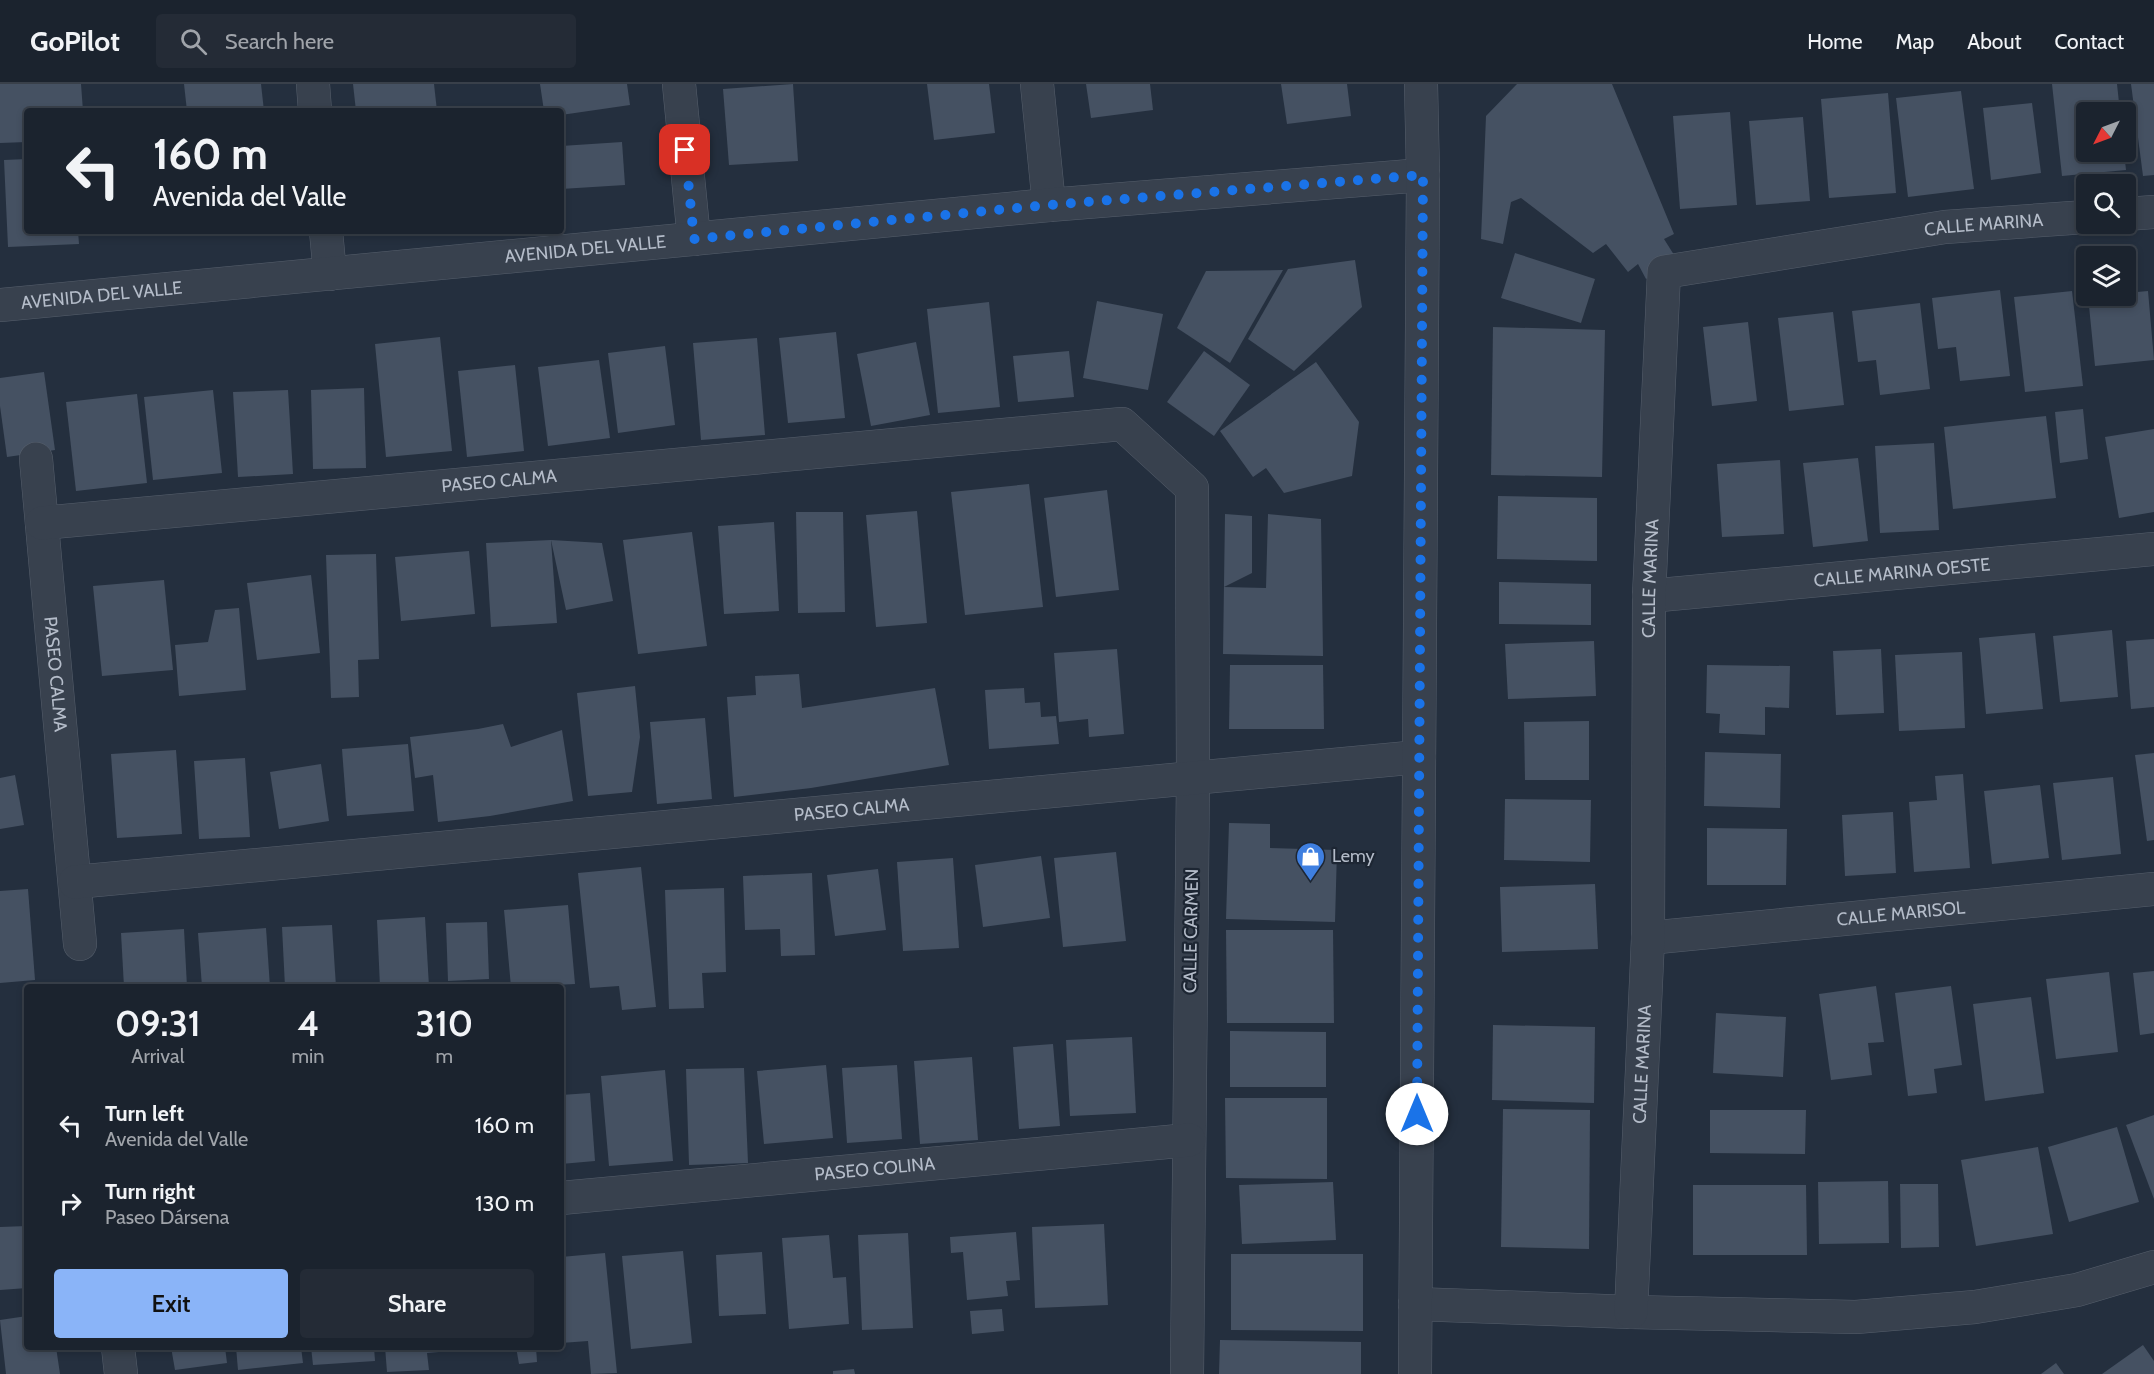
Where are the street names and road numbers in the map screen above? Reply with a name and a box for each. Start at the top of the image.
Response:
street label: CALLE MARINA [1923,209,2044,241]
street label: AVENIDA DEL VALLE [504,231,667,268]
street label: AVENIDA DEL VALLE [20,277,183,314]
street label: PASEO CALMA [440,465,558,497]
street label: CALLE MARINA [1638,518,1664,638]
street label: CALLE MARINA OESTE [1813,553,1991,592]
street label: PASEO CALMA [39,615,72,733]
street label: PASEO CALMA [793,793,910,826]
street label: CALLE CARMEN [1179,869,1203,993]
street label: CALLE MARISOL [1836,896,1966,931]
street label: CALLE MARINA [1629,1004,1656,1124]
street label: PASEO COLINA [813,1153,936,1186]

